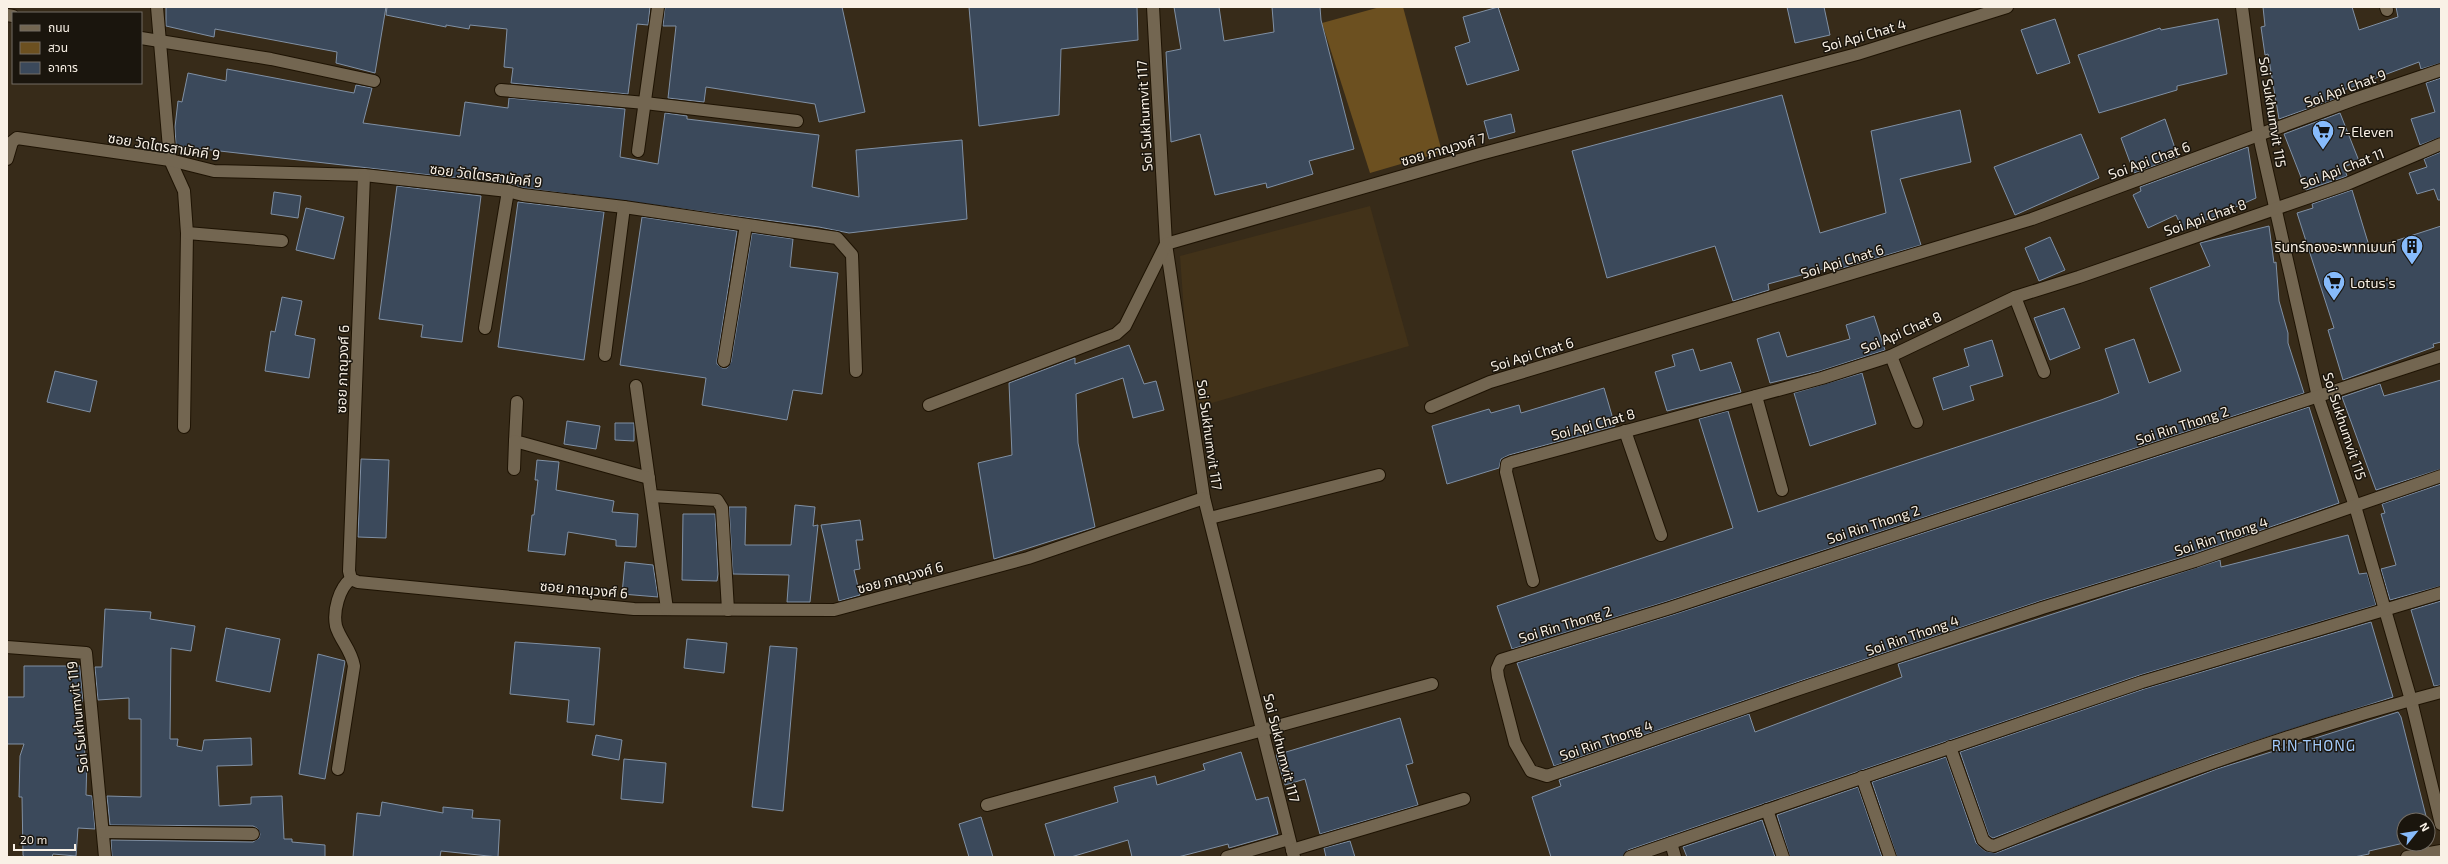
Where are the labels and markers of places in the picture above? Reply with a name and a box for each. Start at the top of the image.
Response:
supermarket icon: 7-Eleven [2310,118,2336,151]
place label: 7-Eleven [2338,123,2394,140]
building icon: รินทร์ทองอะพาทเมนท์ [2399,233,2425,266]
place label: รินทร์ทองอะพาทเมนท์ [2274,238,2396,255]
supermarket icon: Lotus's [2321,269,2347,302]
place label: Lotus's [2350,274,2396,291]

